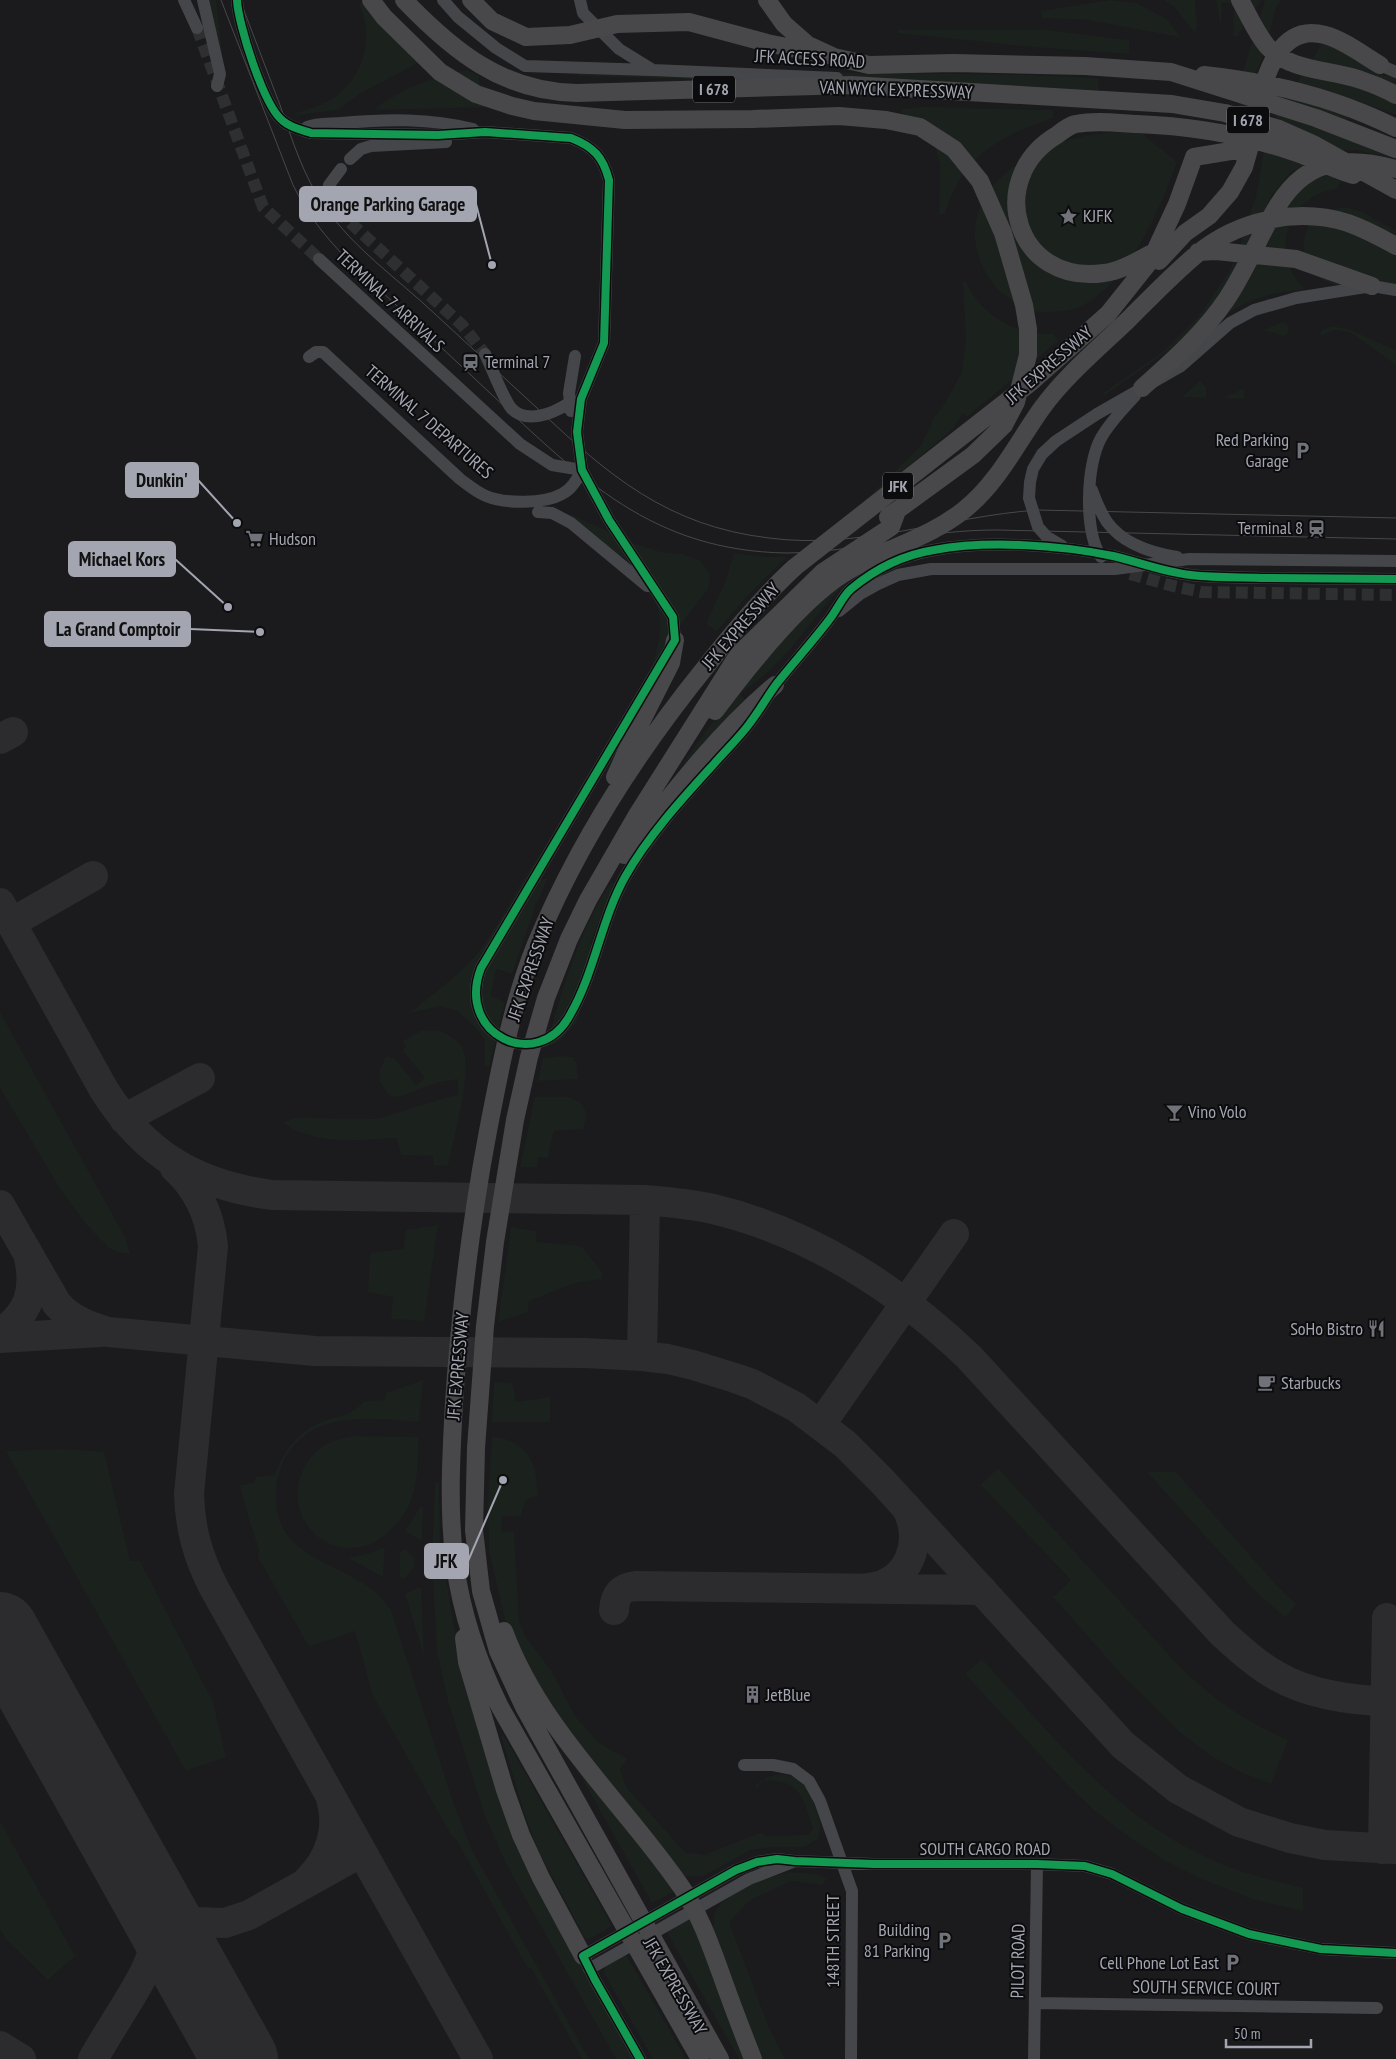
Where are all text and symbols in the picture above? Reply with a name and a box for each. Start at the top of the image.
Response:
street label: JFK ACCESS ROAD [753,44,866,73]
street label: VAN WYCK EXPRESSWAY [818,75,974,104]
road number: I 678 [693,76,735,102]
road number: I 678 [1227,106,1269,134]
callout: Orange Parking Garage [300,187,476,221]
text: Orange Parking Garage [310,192,466,216]
place label: KJFK [1083,204,1113,227]
place icon: KJFK [1059,206,1079,226]
street label: TERMINAL 7 ARRIVALS [331,244,450,357]
street label: JFK EXPRESSWAY [1000,320,1098,409]
place label: Terminal 7 [485,350,550,373]
station icon: Terminal 7 [461,352,481,372]
street label: TERMINAL 7 DEPARTURES [361,360,498,484]
place label: Red Parking Garage [1216,428,1289,472]
parking icon: Red Parking Garage [1293,440,1313,460]
callout: Dunkin' [126,463,198,497]
text: Dunkin' [136,468,188,492]
road number: JFK [883,472,913,500]
place label: Terminal 8 [1238,516,1303,539]
station icon: Terminal 8 [1307,518,1327,538]
place label: Hudson [269,527,316,550]
supermarket icon: Hudson [245,529,265,549]
callout: Michael Kors [69,542,175,576]
text: Michael Kors [79,547,166,571]
street label: JFK EXPRESSWAY [696,577,785,675]
callout: La Grand Comptoir [45,612,190,646]
text: La Grand Comptoir [56,617,181,641]
street label: JFK EXPRESSWAY [502,913,559,1025]
place label: Vino Volo [1187,1100,1247,1123]
bar icon: Vino Volo [1164,1102,1184,1122]
street label: JFK EXPRESSWAY [441,1310,474,1422]
place label: SoHo Bistro [1290,1317,1363,1340]
restaurant icon: SoHo Bistro [1367,1319,1387,1339]
place label: Starbucks [1281,1371,1341,1394]
cafe icon: Starbucks [1257,1373,1277,1393]
callout: JFK [425,1544,468,1578]
text: JFK [433,1549,458,1573]
place label: JetBlue [765,1683,811,1706]
building icon: JetBlue [742,1685,762,1705]
street label: SOUTH CARGO ROAD [919,1837,1051,1860]
street label: 148TH STREET [821,1894,844,1988]
place label: Building 81 Parking [864,1918,930,1962]
street label: PILOT ROAD [1005,1923,1030,1999]
parking icon: Building 81 Parking [934,1930,954,1950]
street label: JFK EXPRESSWAY [638,1932,713,2039]
place label: Cell Phone Lot East [1099,1951,1219,1974]
parking icon: Cell Phone Lot East [1223,1953,1243,1973]
street label: SOUTH SERVICE COURT [1132,1975,1280,2000]
scale bar [1226,2016,1311,2048]
text: 50 m [1234,2024,1260,2043]

